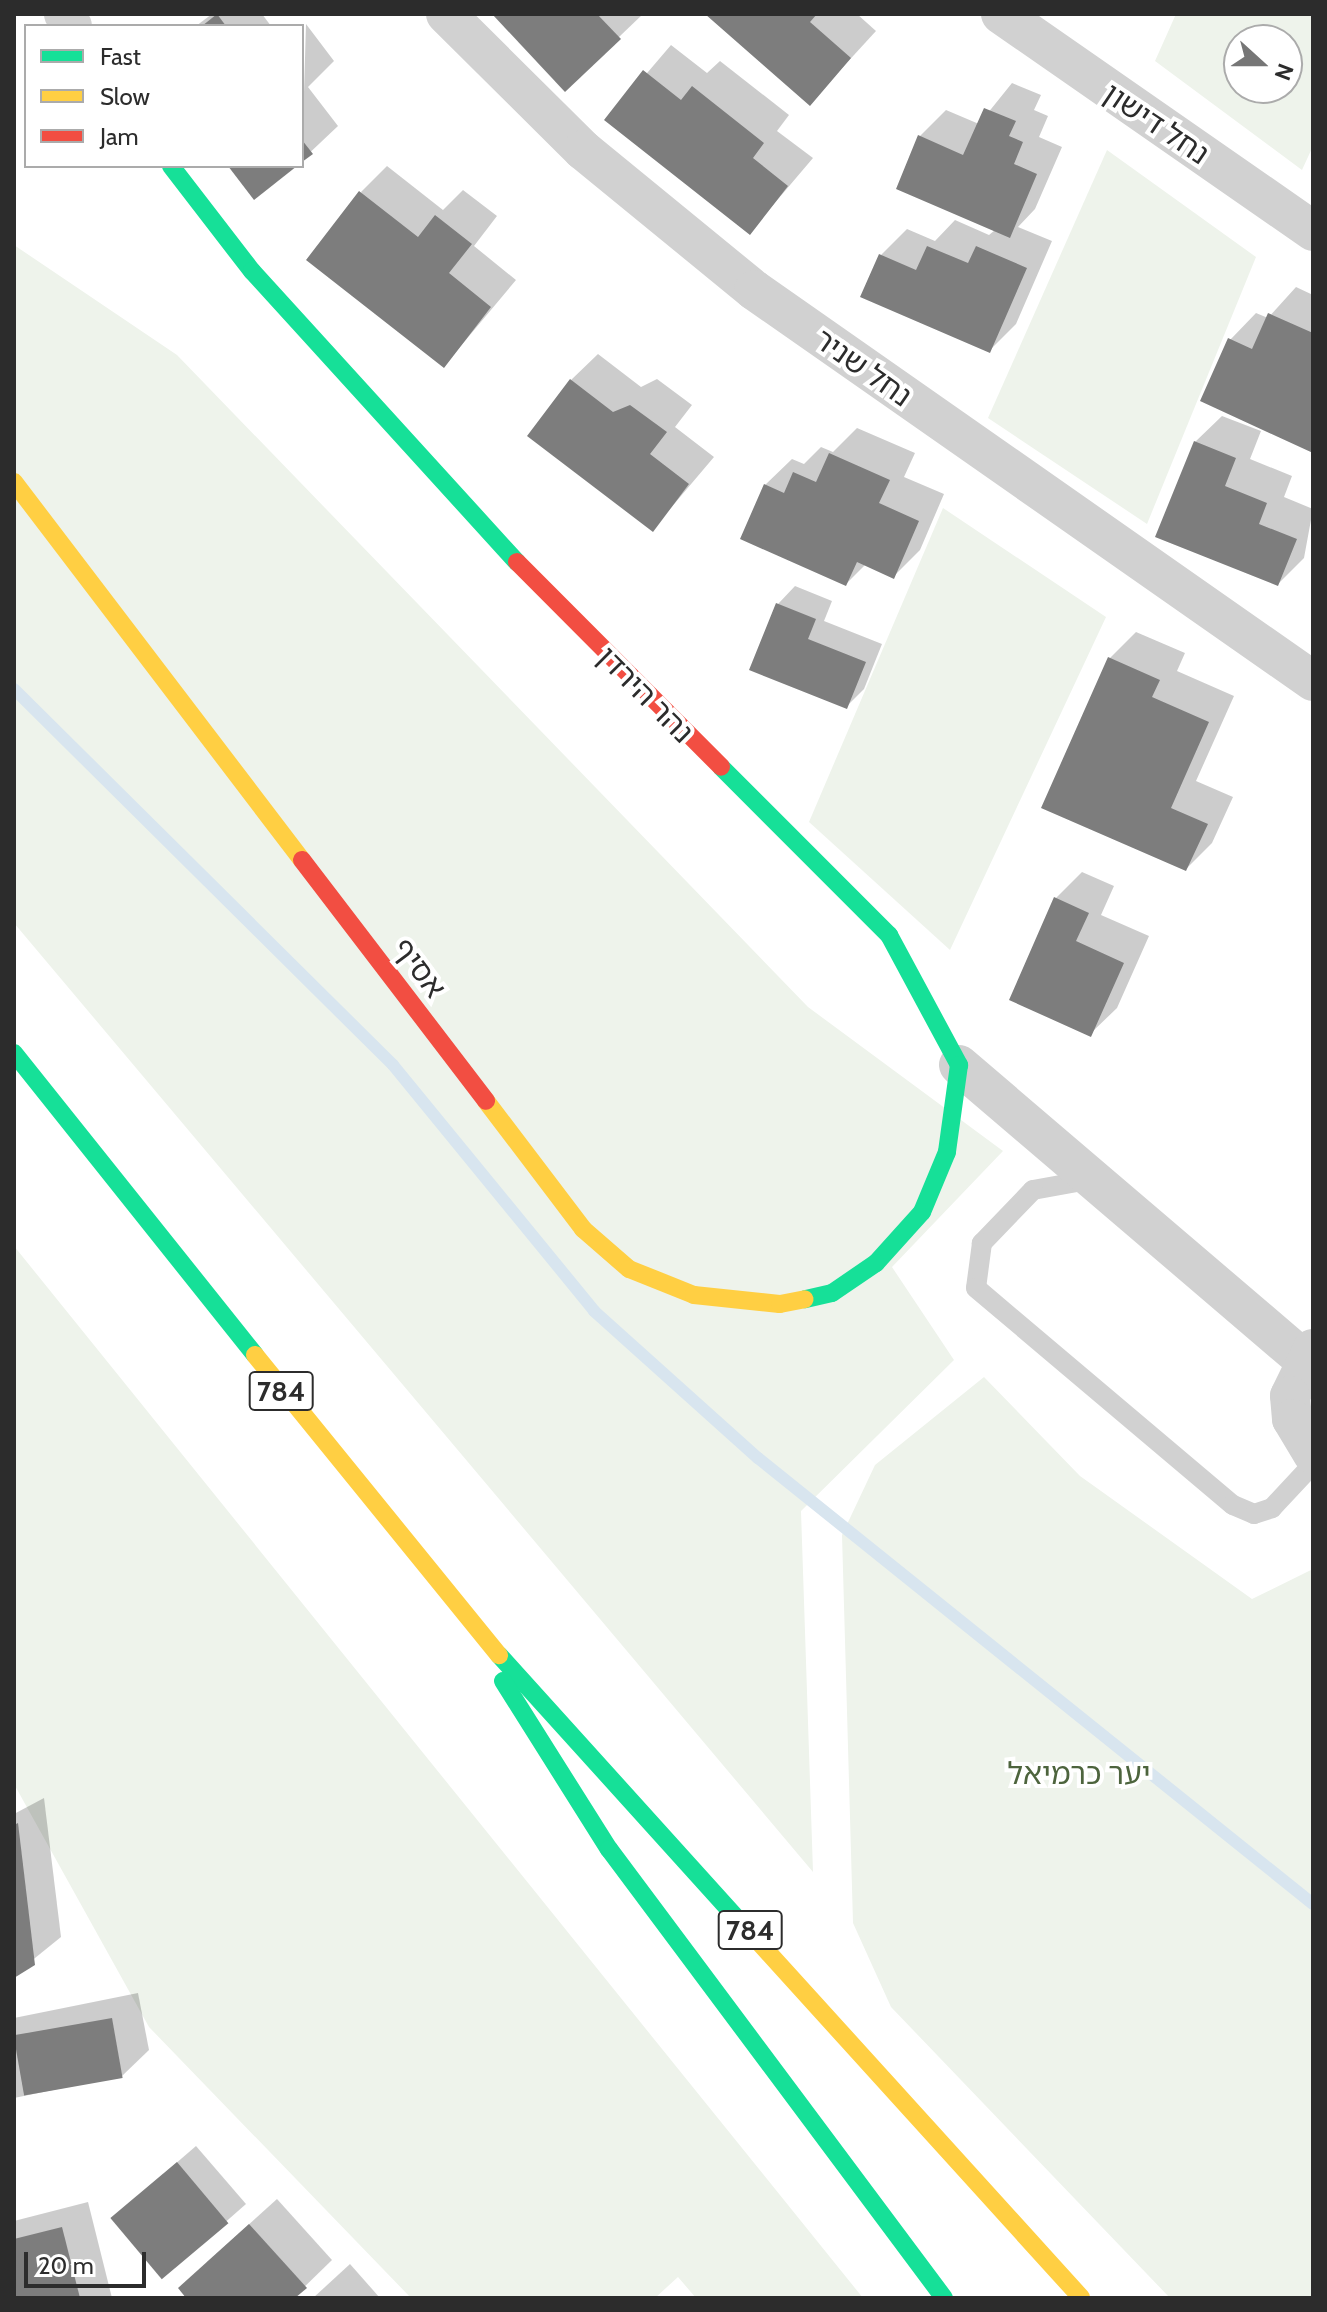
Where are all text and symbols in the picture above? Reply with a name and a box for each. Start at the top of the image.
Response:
legend [24,24,304,168]
north arrow [1223,24,1303,104]
text: Fast [100,42,141,71]
text: N [1269,60,1299,84]
street label: נחל דישון [1096,76,1216,172]
text: Slow [100,82,150,111]
text: Jam [100,122,138,151]
street label: נחל שניר [807,322,919,414]
street label: נהר הירדן [589,639,701,751]
street label: אסיף [385,931,453,1005]
road number: 784 [247,1367,315,1415]
park label: יער כרמיאל [1007,1756,1151,1792]
road number: 784 [716,1906,784,1954]
scale bar [28,2236,150,2286]
text: 20 m [38,2251,94,2280]

